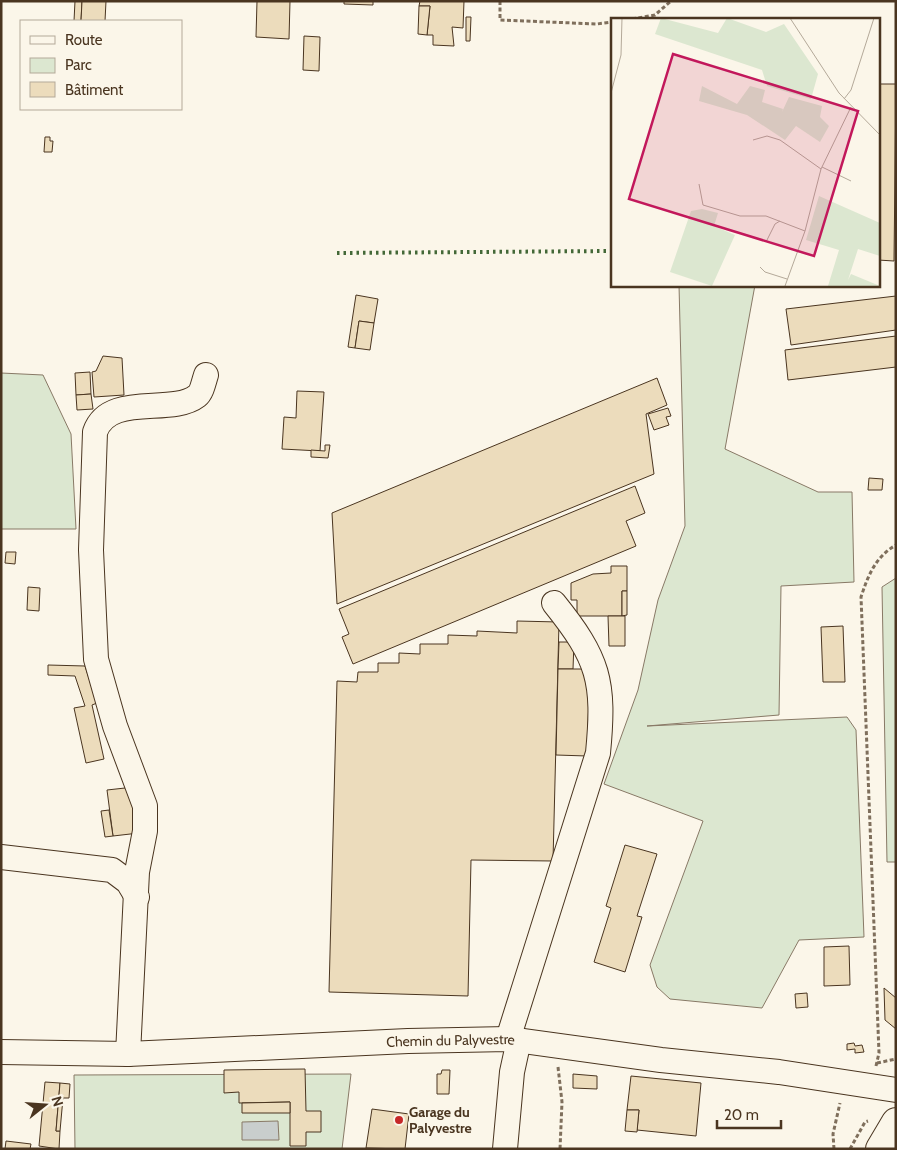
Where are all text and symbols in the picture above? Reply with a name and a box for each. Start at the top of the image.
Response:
inset map [611,18,880,286]
legend [20,20,182,110]
text: Route [65,31,103,49]
text: Parc [65,56,92,74]
text: Bâtiment [65,81,123,99]
street label: Chemin du Palyvestre [386,1030,516,1051]
north arrow [20,1080,70,1130]
text: N [47,1094,67,1109]
scale bar [717,1098,781,1130]
place label: Garage du Palyvestre [409,1103,472,1137]
text: 20 m [724,1106,759,1124]
marker: Garage du Palyvestre [393,1114,405,1126]

